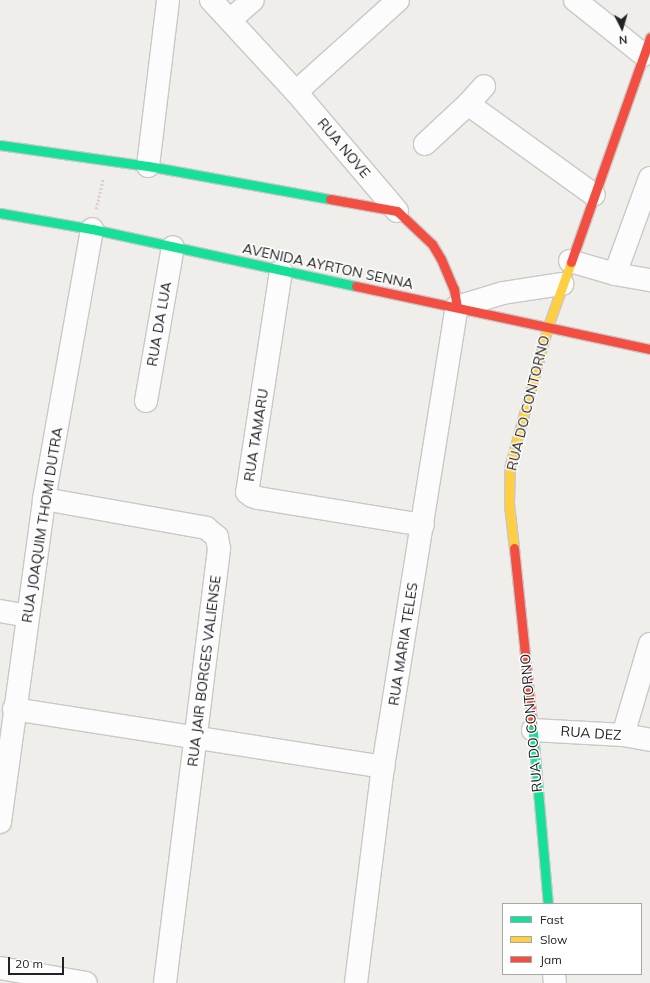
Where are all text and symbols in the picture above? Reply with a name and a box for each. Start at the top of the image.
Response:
north arrow [602,8,642,48]
text: N [618,33,628,47]
street label: RUA NOVE [314,115,374,181]
street label: AVENIDA AYRTON SENNA [241,240,415,292]
street label: RUA DA LUA [143,280,175,368]
street label: RUA DO CONTORNO [503,334,553,472]
street label: RUA TAMARU [240,387,272,483]
street label: RUA JOAQUIM THOMI DUTRA [18,426,66,624]
street label: RUA JAIR BORGES VALIENSE [184,574,224,768]
street label: RUA MARIA TELES [385,581,421,707]
street label: RUA DO CONTORNO [517,653,545,793]
street label: RUA DEZ [560,722,622,744]
legend [502,903,642,975]
text: Fast [540,912,564,927]
text: Slow [540,932,568,947]
scale bar [10,949,66,975]
text: Jam [540,952,562,967]
text: 20 m [15,956,43,971]

